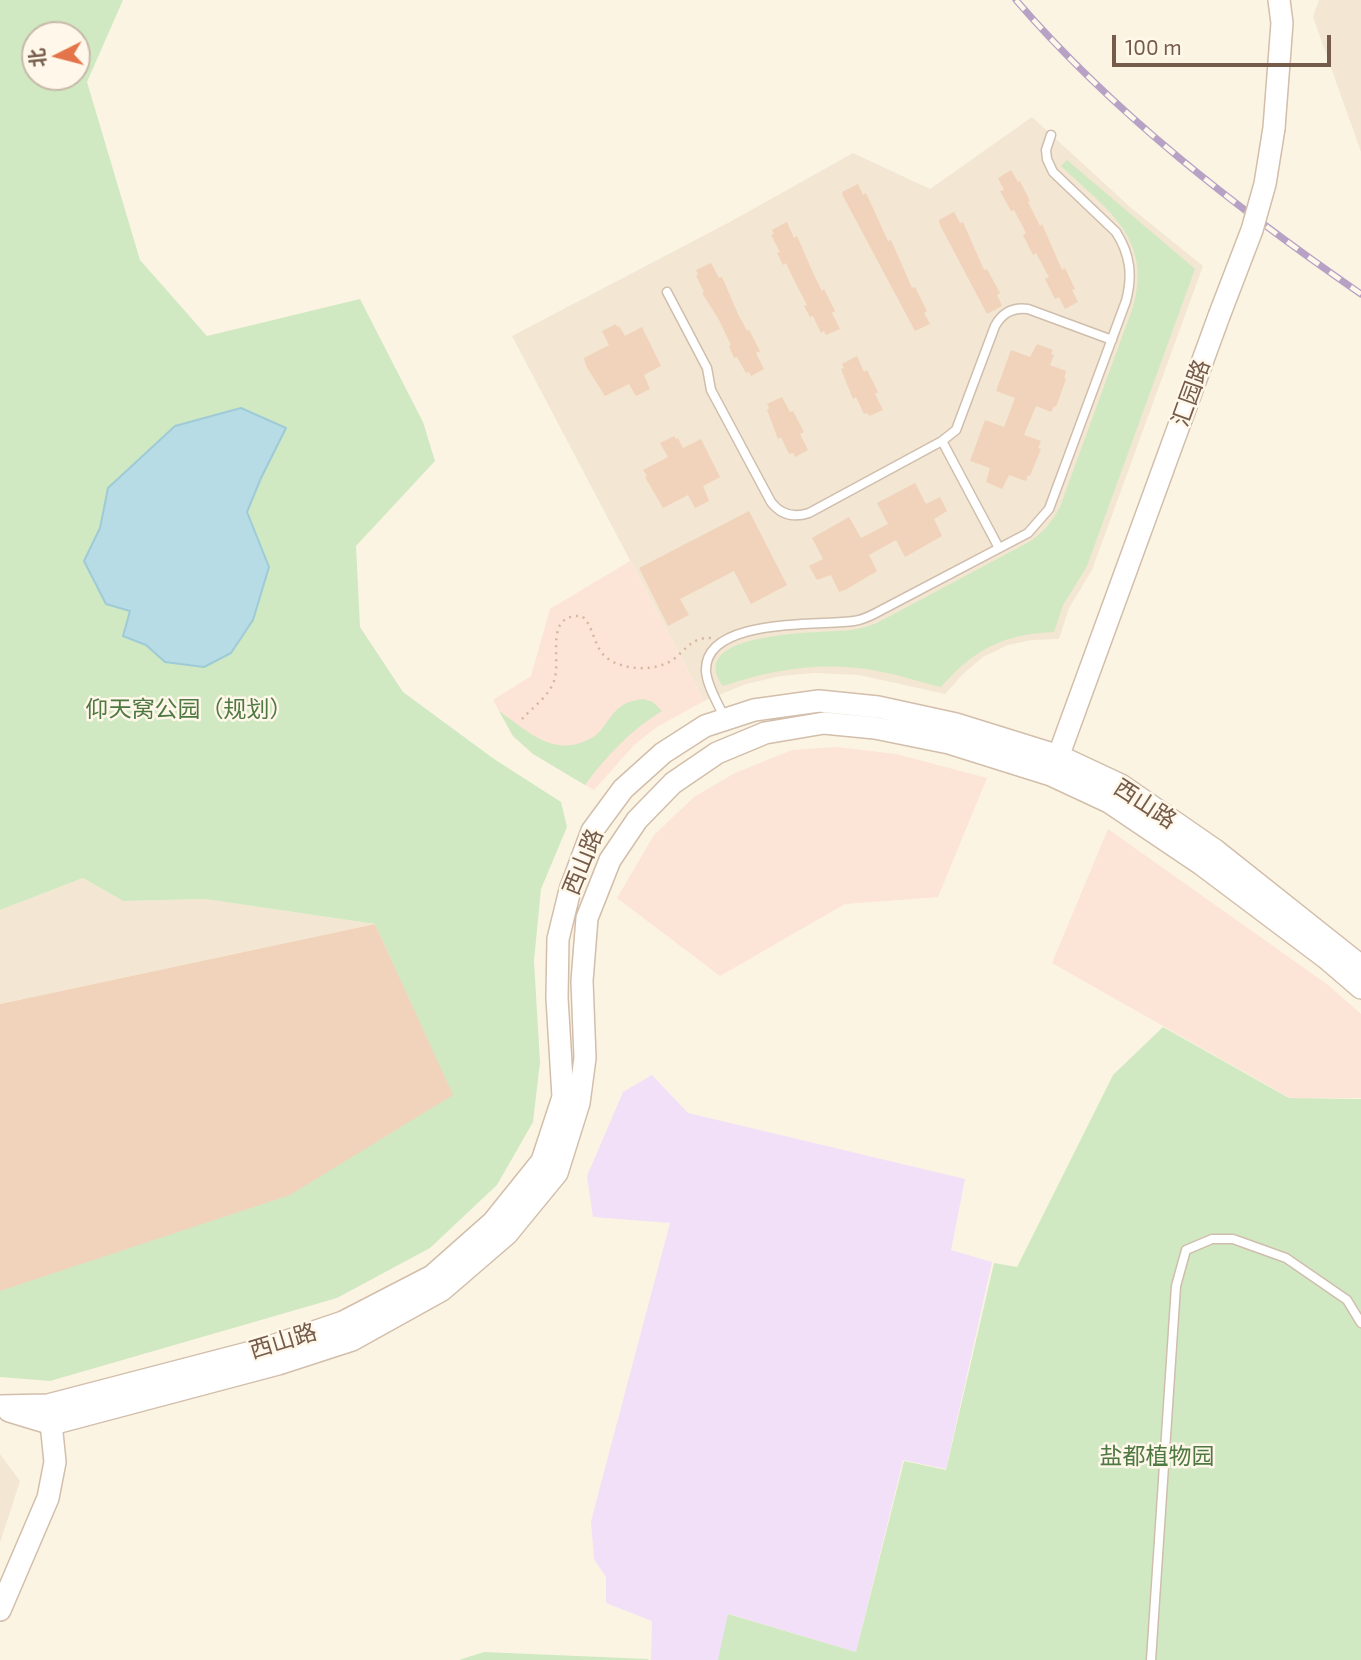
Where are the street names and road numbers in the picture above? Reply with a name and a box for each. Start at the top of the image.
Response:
street label: 汇园路 [1166,356,1216,430]
street label: 西山路 [1109,774,1181,834]
street label: 西山路 [557,825,609,899]
street label: 西山路 [246,1318,320,1364]

